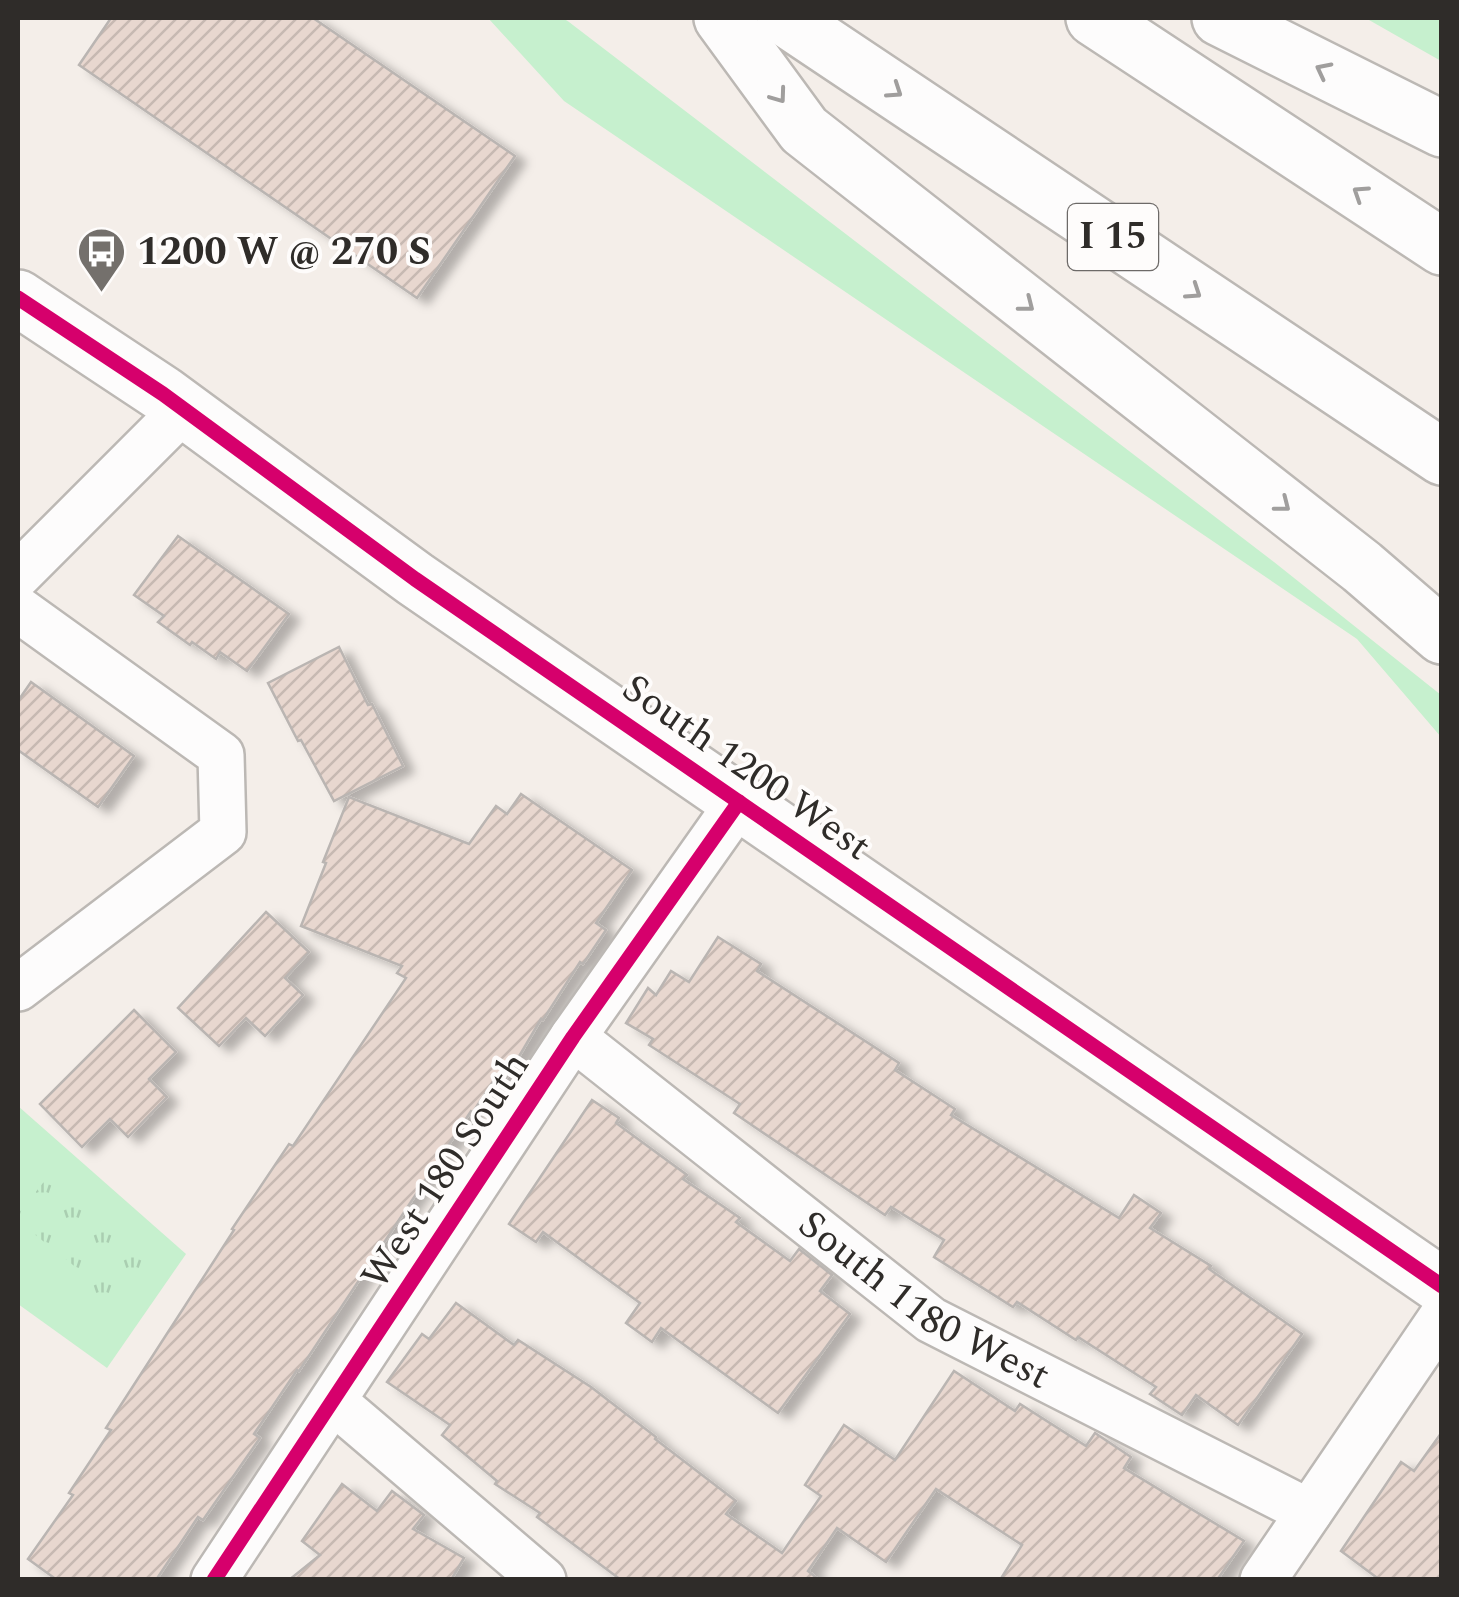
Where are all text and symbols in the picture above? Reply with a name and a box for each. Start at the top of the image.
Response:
one-way arrow [1316,62,1334,82]
one-way arrow [885,79,903,98]
one-way arrow [768,85,785,103]
one-way arrow [1353,187,1371,206]
road number: I 15 [1068,204,1158,270]
place label: 1200 W @ 270 S [137,222,431,283]
bus stop icon: 1200 W @ 270 S [76,226,128,294]
one-way arrow [1183,280,1202,298]
one-way arrow [1016,293,1034,310]
one-way arrow [1272,493,1290,511]
street label: South 1200 West [609,659,883,877]
street label: West 180 South [346,1040,546,1302]
street label: South 1180 West [785,1195,1061,1406]

